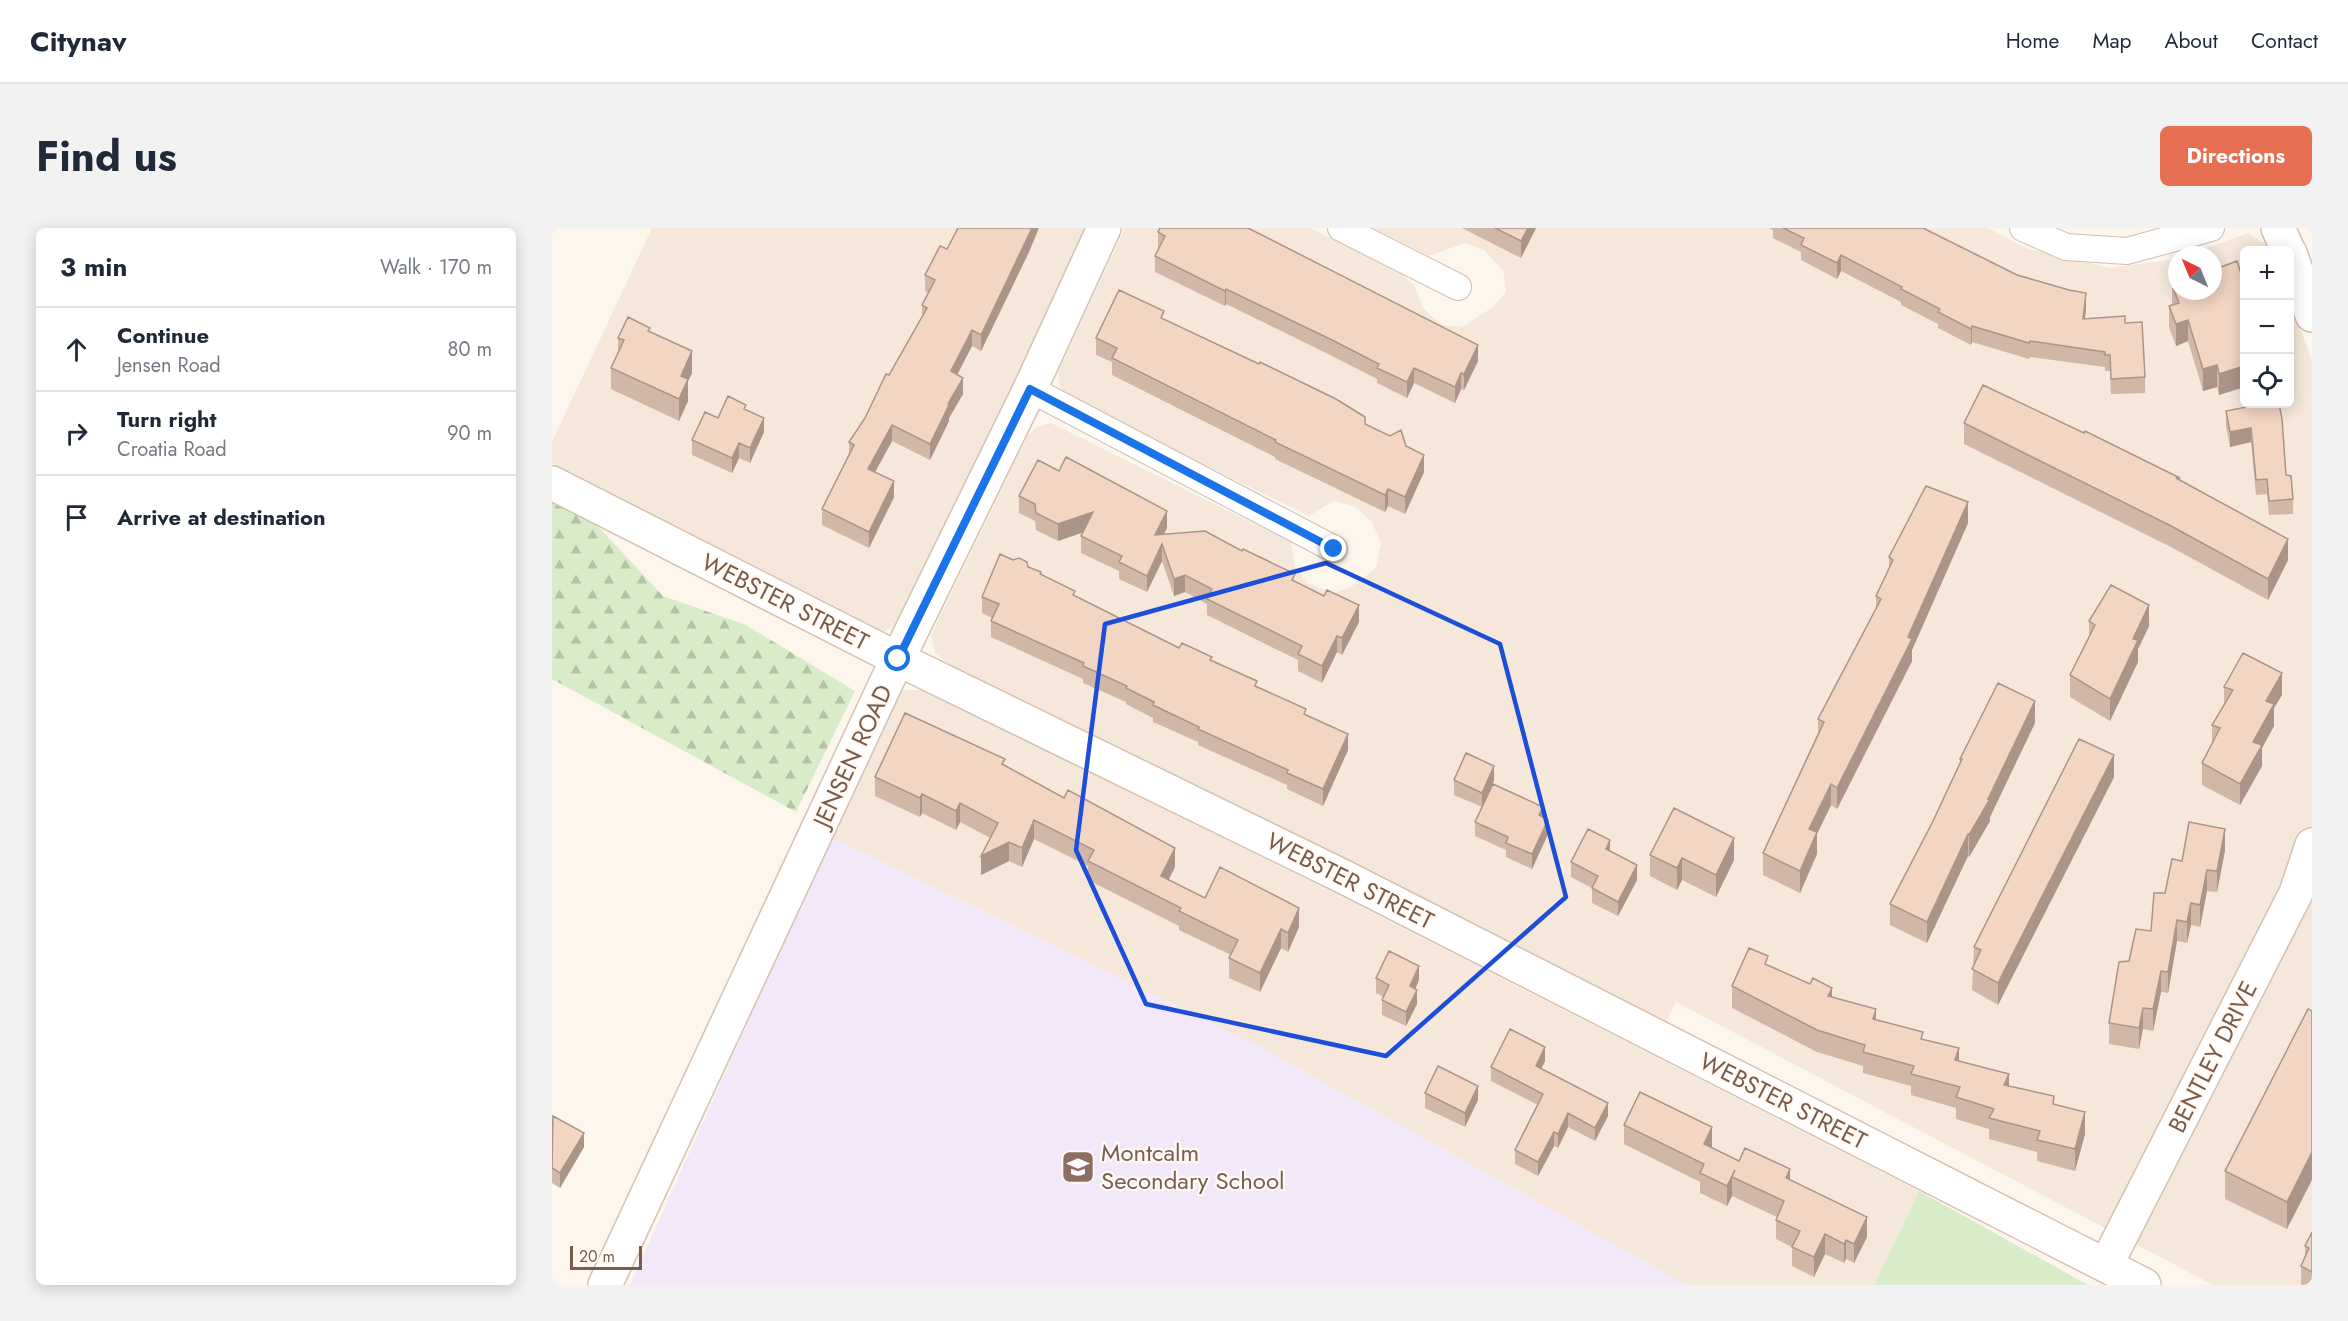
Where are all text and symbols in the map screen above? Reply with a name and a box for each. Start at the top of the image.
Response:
text: Citynav [30,21,127,62]
text: Home [2006,26,2059,56]
text: Map [2092,26,2132,56]
text: About [2165,26,2218,56]
text: Contact [2251,26,2318,56]
text: Find us [36,126,177,187]
button: Directions [2160,126,2312,186]
north arrow [2168,246,2222,300]
map controls [2240,246,2294,408]
button: + [2240,246,2294,300]
text: 3 min [60,248,127,286]
text: Walk · 170 m [380,253,492,282]
button: − [2240,300,2294,354]
text: Continue [117,319,209,351]
icon: ahead [60,333,93,366]
text: 80 m [447,335,492,364]
text: Jensen Road [117,351,221,380]
button: locate [2240,354,2294,408]
text: Turn right [117,403,217,435]
icon: right [60,417,93,450]
text: 90 m [447,419,492,448]
text: Croatia Road [117,435,227,464]
icon: arrive [60,501,93,534]
text: Arrive at destination [117,501,326,533]
route end [1320,535,1346,561]
street label: WEBSTER STREET [695,544,875,659]
route start [884,645,910,671]
street label: JENSEN ROAD [803,679,901,835]
street label: WEBSTER STREET [1260,823,1440,938]
street label: BENTLEY DRIVE [2159,975,2266,1139]
street label: WEBSTER STREET [1693,1043,1873,1158]
place label: Montcalm Secondary School [1101,1135,1285,1198]
school or university icon: Montcalm Secondary School [1060,1149,1096,1185]
scale bar [570,1243,642,1270]
text: 20 m [579,1245,615,1268]

